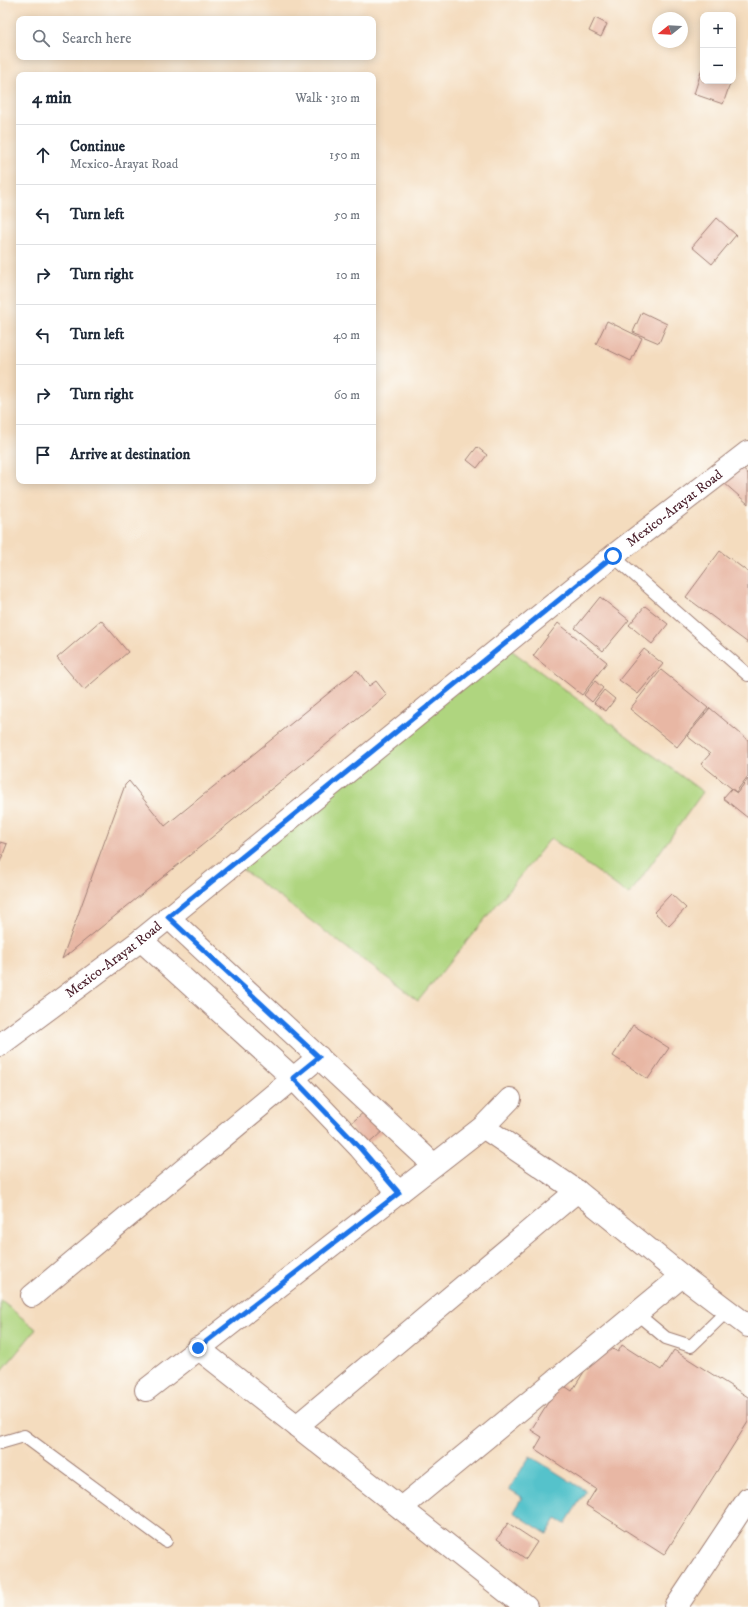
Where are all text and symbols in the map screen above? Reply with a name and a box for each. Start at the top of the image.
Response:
north arrow [652,12,688,48]
map controls [700,12,736,84]
button: + [700,12,736,48]
search box [16,16,376,60]
icon: search [30,27,52,49]
text: Search here [62,29,131,48]
button: − [700,48,736,84]
text: 4 min [32,87,71,109]
text: Walk · 310 m [295,90,360,106]
text: Continue [70,137,125,156]
icon: ahead [32,144,54,166]
text: 150 m [329,147,360,163]
text: Mexico-Arayat Road [70,156,178,172]
icon: left [32,204,54,226]
text: Turn left [70,205,124,224]
text: 50 m [334,207,360,223]
icon: right [32,264,54,286]
text: Turn right [70,265,133,284]
text: 10 m [336,267,360,283]
icon: left [32,324,54,346]
text: Turn left [70,325,124,344]
text: 40 m [333,327,360,343]
icon: right [32,384,54,406]
text: Turn right [70,385,133,404]
text: 60 m [334,387,360,403]
icon: arrive [32,444,54,466]
text: Arrive at destination [70,445,190,464]
street label: Mexico-Arayat Road [623,466,726,551]
route start [604,547,622,565]
street label: Mexico-Arayat Road [62,918,166,1002]
route end [189,1339,207,1357]

